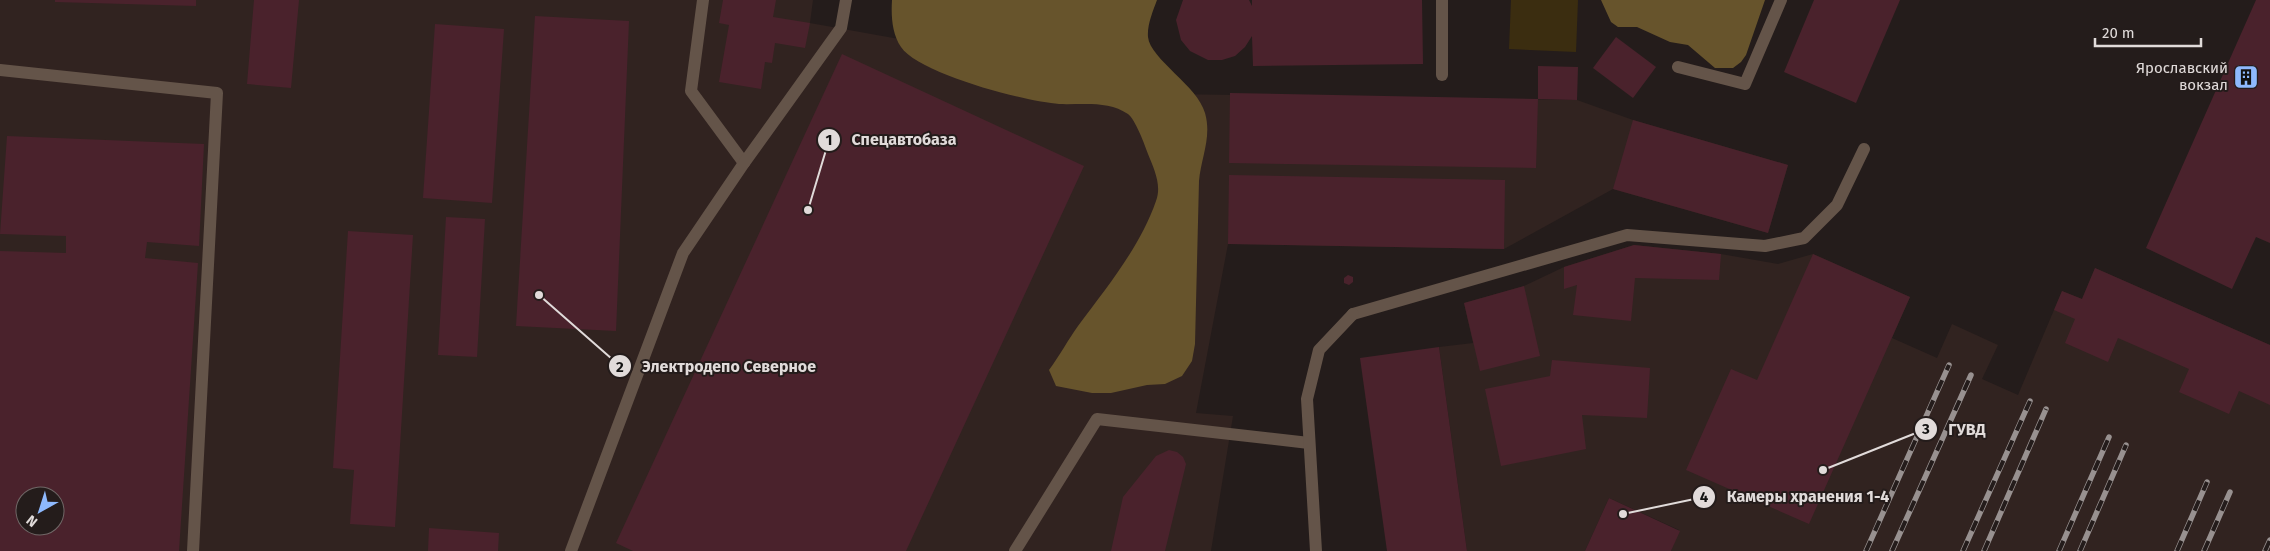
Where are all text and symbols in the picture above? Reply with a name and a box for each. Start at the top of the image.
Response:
scale bar [2095,15,2201,47]
text: 20 m [2102,24,2135,42]
place label: Ярославский вокзал [2136,59,2228,94]
building icon: Ярославский вокзал [2233,64,2259,90]
callout: Спецавтобаза [817,124,967,155]
text: Спецавтобаза [852,130,957,149]
text: 1 [826,131,832,149]
callout: Электродепо Северное [607,351,826,382]
text: Электродепо Северное [642,357,816,376]
text: 2 [616,358,624,376]
callout: ГУВД [1913,414,1996,445]
text: 3 [1921,420,1930,438]
text: ГУВД [1948,420,1986,439]
callout: Камеры хранения 1-4 [1692,481,1900,512]
north arrow [15,486,65,536]
text: Камеры хранения 1-4 [1727,487,1889,506]
text: 4 [1700,488,1709,506]
text: N [23,511,41,530]

